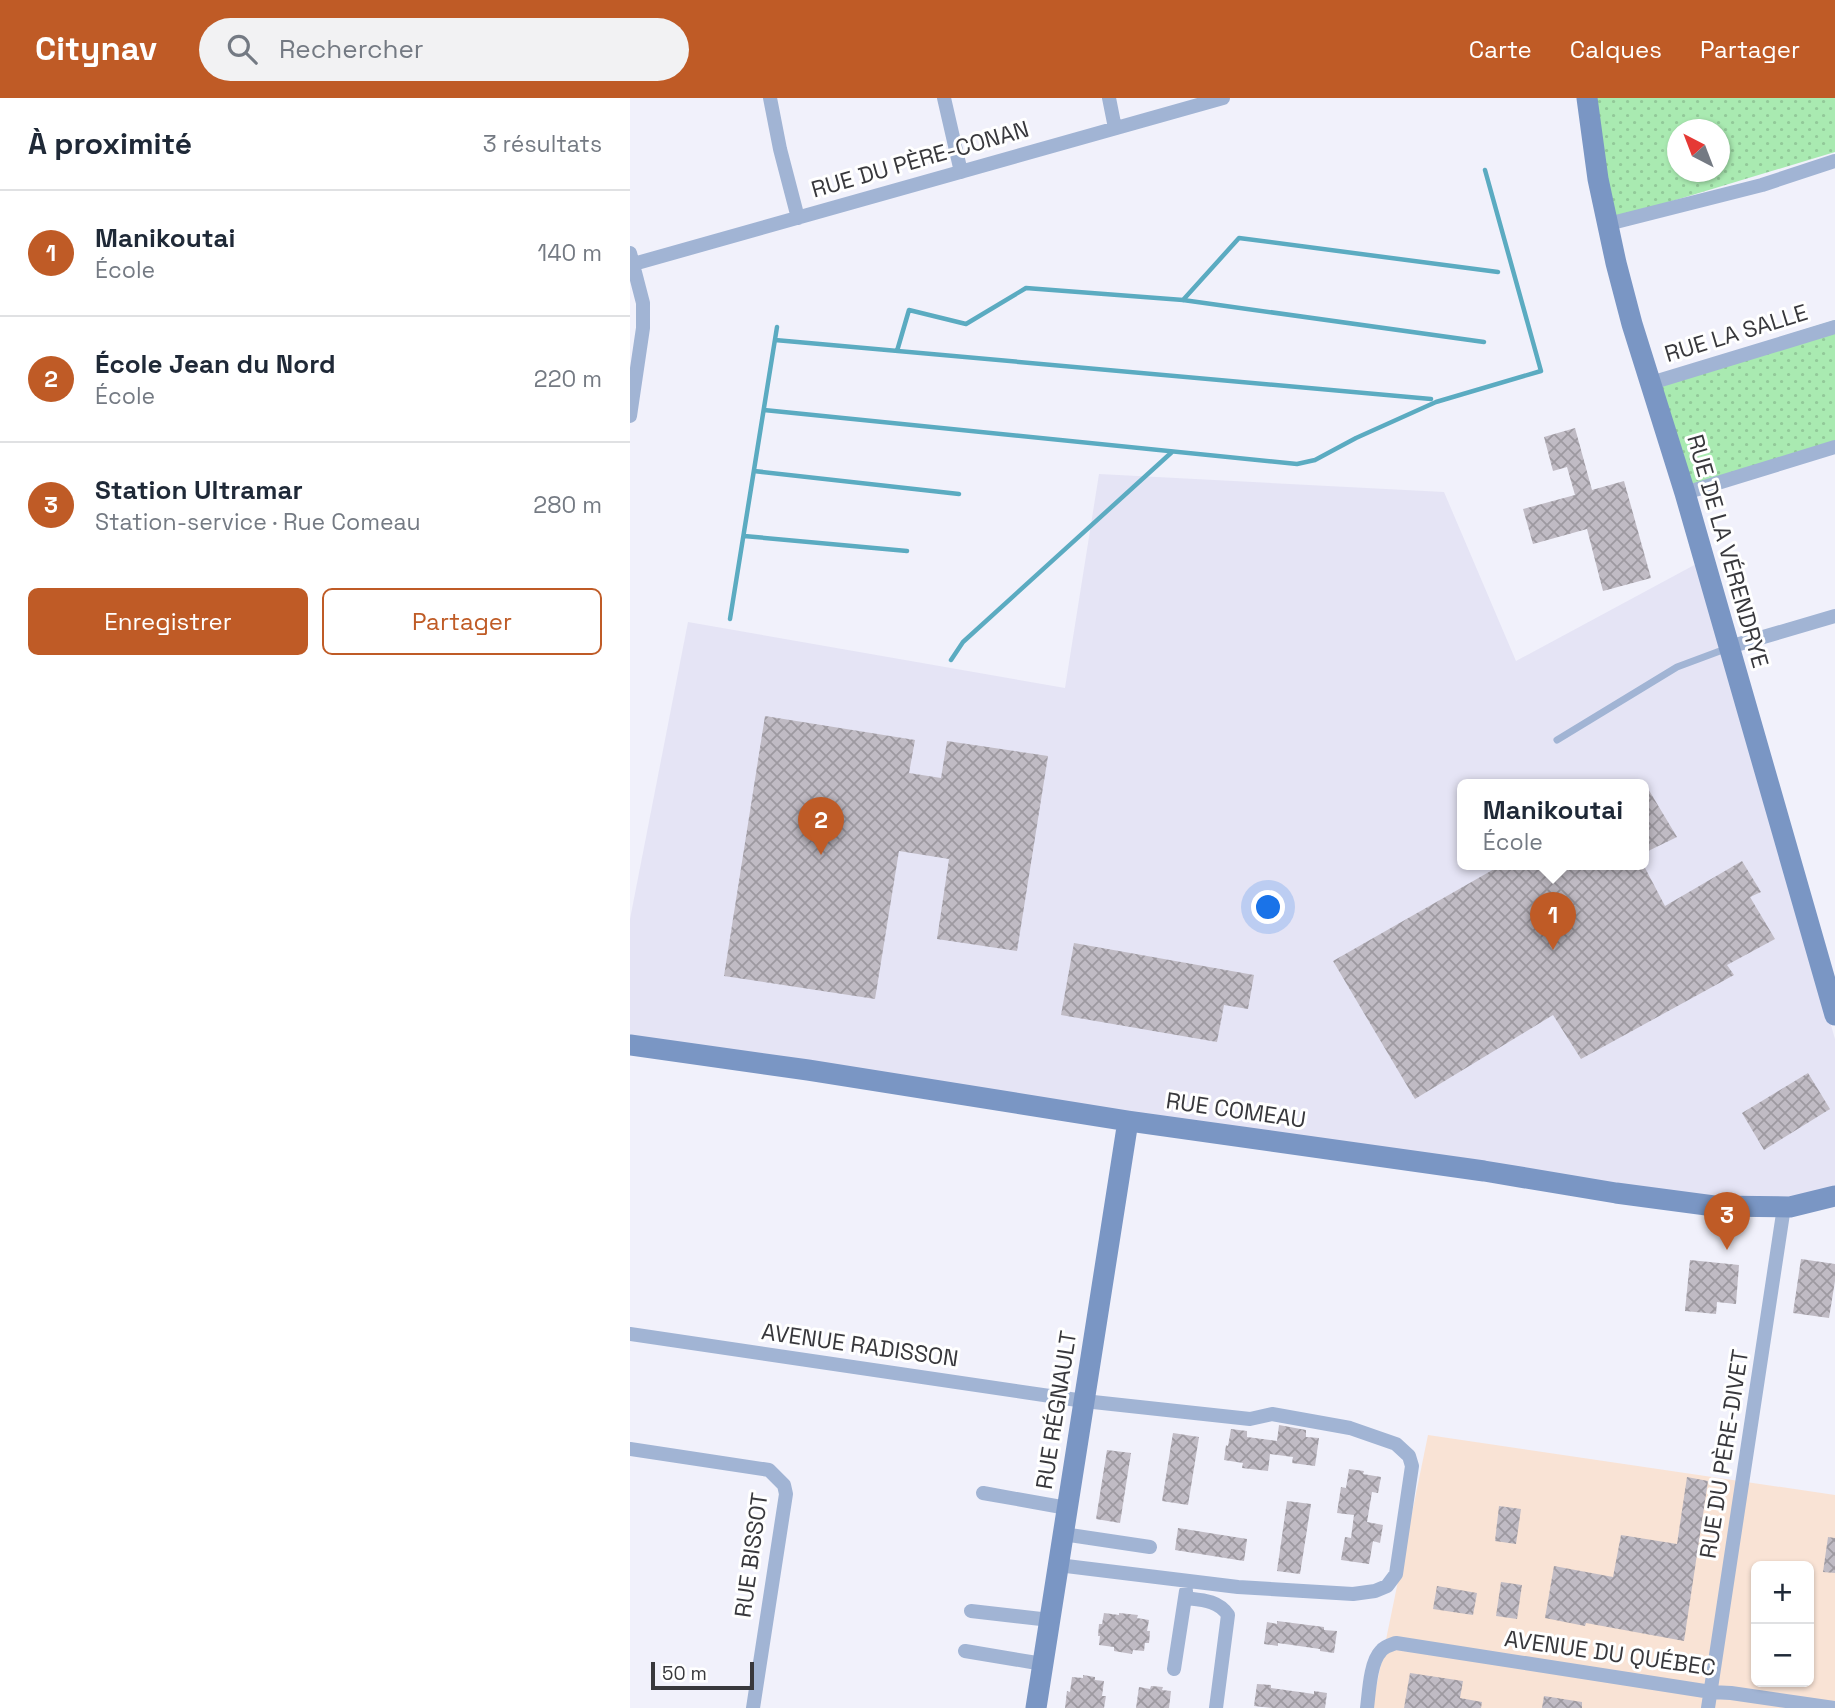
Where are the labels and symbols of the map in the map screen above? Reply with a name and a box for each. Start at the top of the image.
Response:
street label: RUE DU PÈRE-CONAN [808,114,1032,204]
north arrow [1667,119,1730,182]
street label: RUE LA SALLE [1661,297,1811,369]
street label: RUE DE LA VÉRENDRYE [1680,431,1776,671]
pin: 2 [798,797,844,855]
your location [1251,890,1285,924]
pin: 1 [1530,892,1576,950]
street label: RUE COMEAU [1164,1085,1308,1135]
pin: 3 [1704,1192,1750,1250]
street label: AVENUE RADISSON [760,1316,960,1374]
street label: RUE RÉGNAULT [1029,1329,1083,1491]
street label: RUE DU PÈRE-DIVET [1693,1347,1755,1561]
street label: RUE BISSOT [727,1491,775,1619]
street label: AVENUE DU QUÉBEC [1502,1623,1718,1683]
scale bar [651,1659,754,1691]

